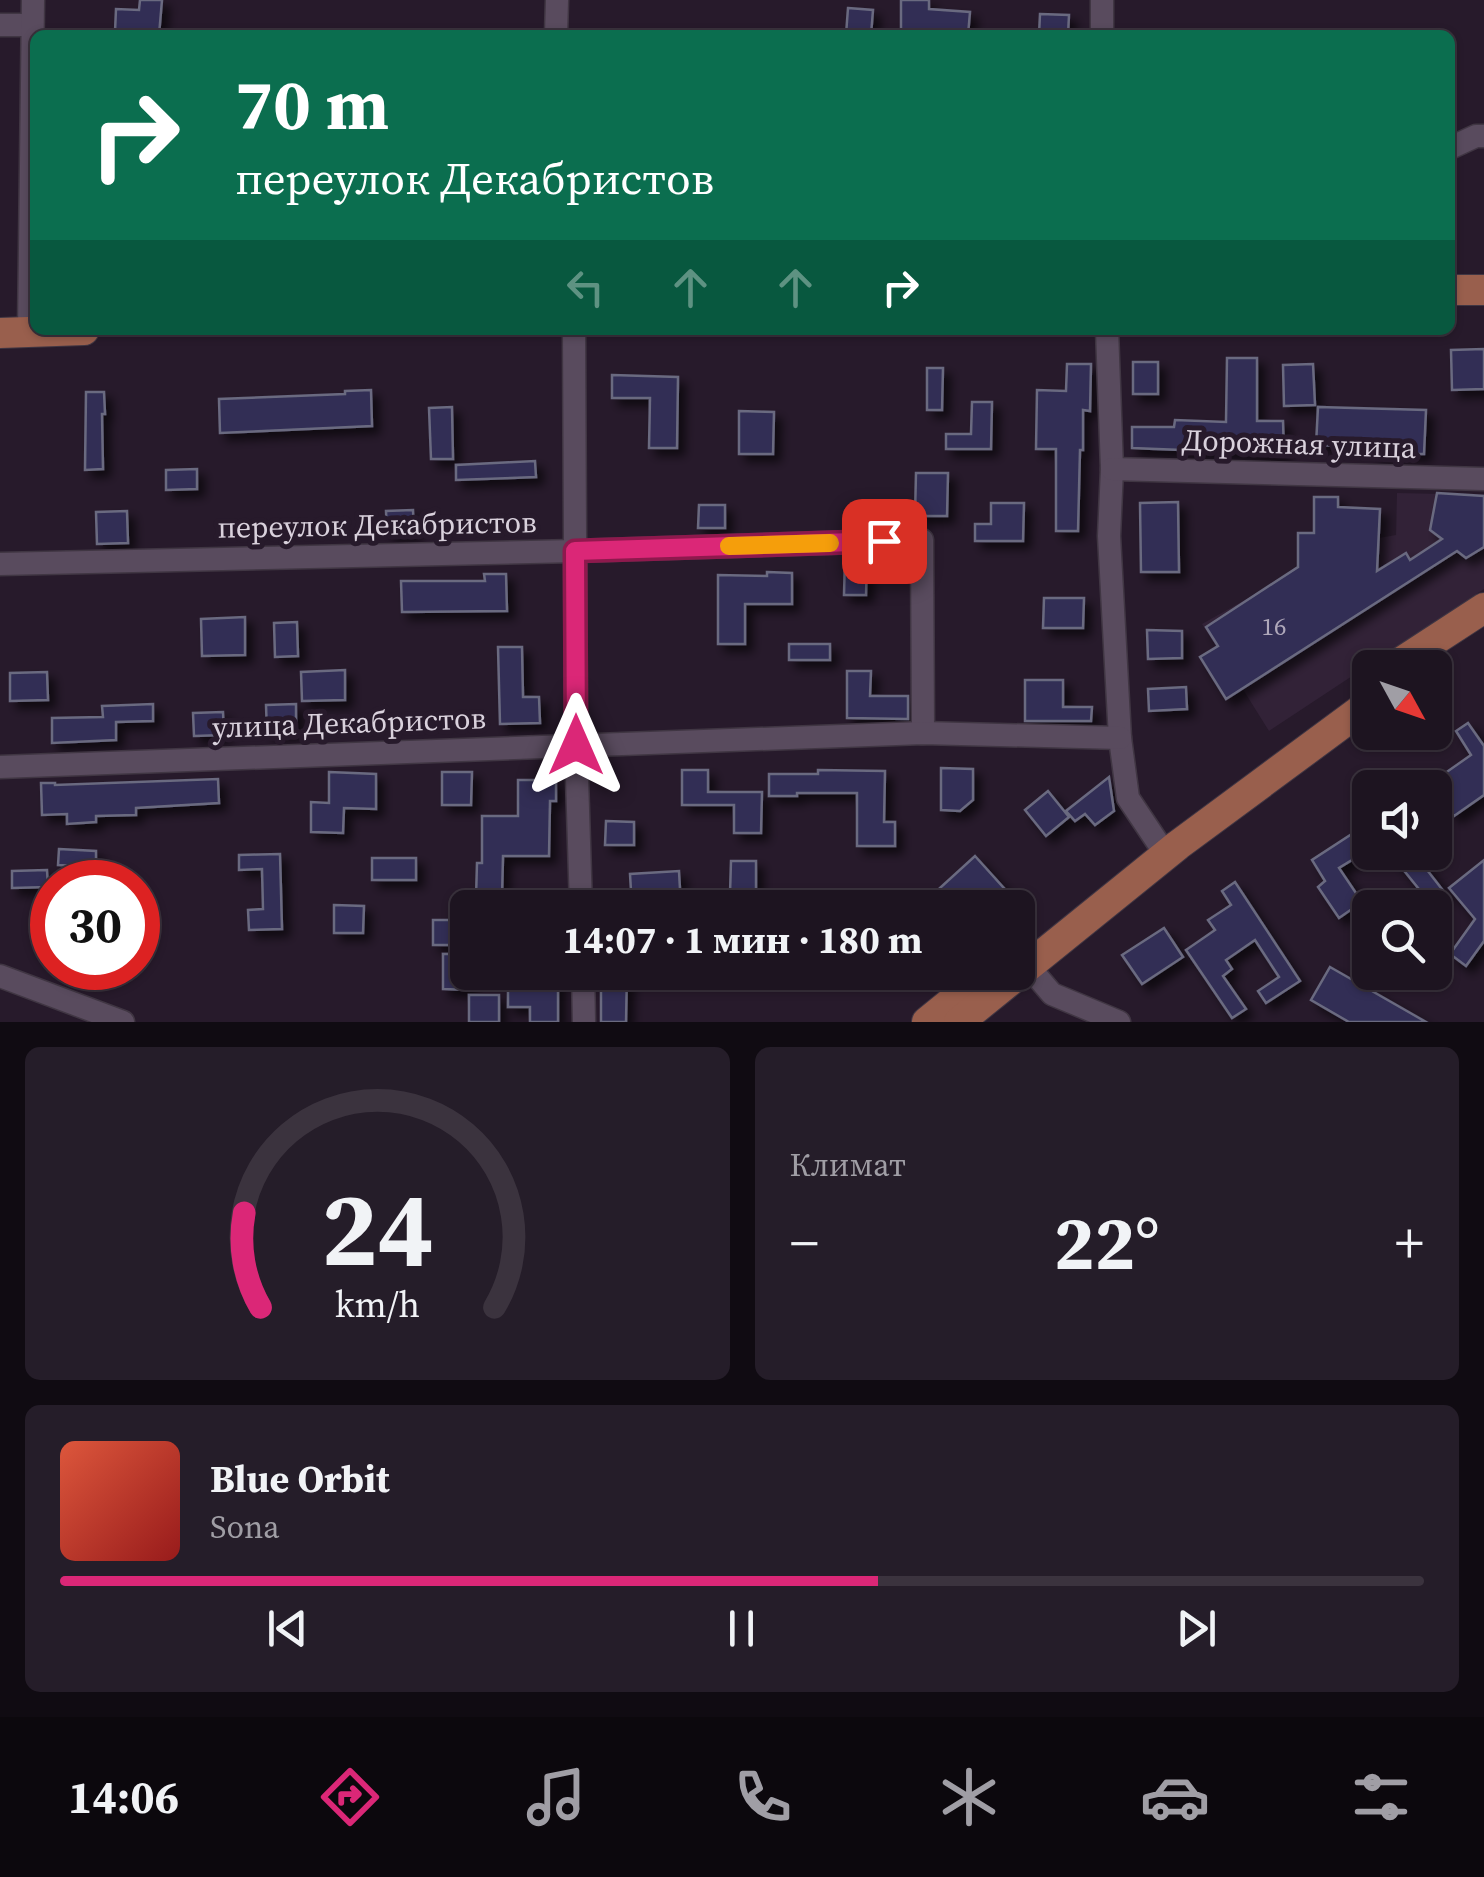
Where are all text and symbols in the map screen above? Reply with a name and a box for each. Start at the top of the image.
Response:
text: 70 m [235,56,389,152]
icon: right [70,70,200,200]
text: переулок Декабристов [235,147,714,209]
icon: left [558,260,613,315]
icon: ahead [663,260,718,315]
icon: ahead [768,260,823,315]
icon: right [873,260,928,315]
street label: Дорожная улица [1181,419,1418,468]
pin [842,499,927,584]
street label: переулок Декабристов [217,501,537,548]
icon: arrive [857,514,912,569]
house number: 16 [1261,609,1287,643]
north arrow [1352,650,1452,750]
map controls [1352,650,1452,990]
position arrow [524,693,628,797]
street label: улица Декабристов [211,697,487,748]
button: sound [1352,770,1452,870]
speed limit sign: 30 [30,860,160,990]
button: search [1352,890,1452,990]
text: 14:07 · 1 мин · 180 m [563,914,922,966]
text: Климат [790,1143,906,1187]
text: 24 [321,1157,434,1300]
text: 22° [1054,1191,1160,1294]
text: − [790,1205,819,1280]
text: + [1395,1205,1424,1280]
text: km/h [335,1280,420,1329]
text: Blue Orbit [210,1453,390,1505]
text: Sona [210,1505,280,1549]
icon: previous [260,1601,315,1656]
icon: pause [714,1601,769,1656]
icon: next [1169,1601,1224,1656]
icon: directions [315,1762,385,1832]
icon: music [521,1762,591,1832]
icon: phone [728,1762,798,1832]
icon: climate [934,1762,1004,1832]
icon: car [1140,1762,1210,1832]
icon: filters [1346,1762,1416,1832]
text: 14:06 [68,1766,179,1828]

